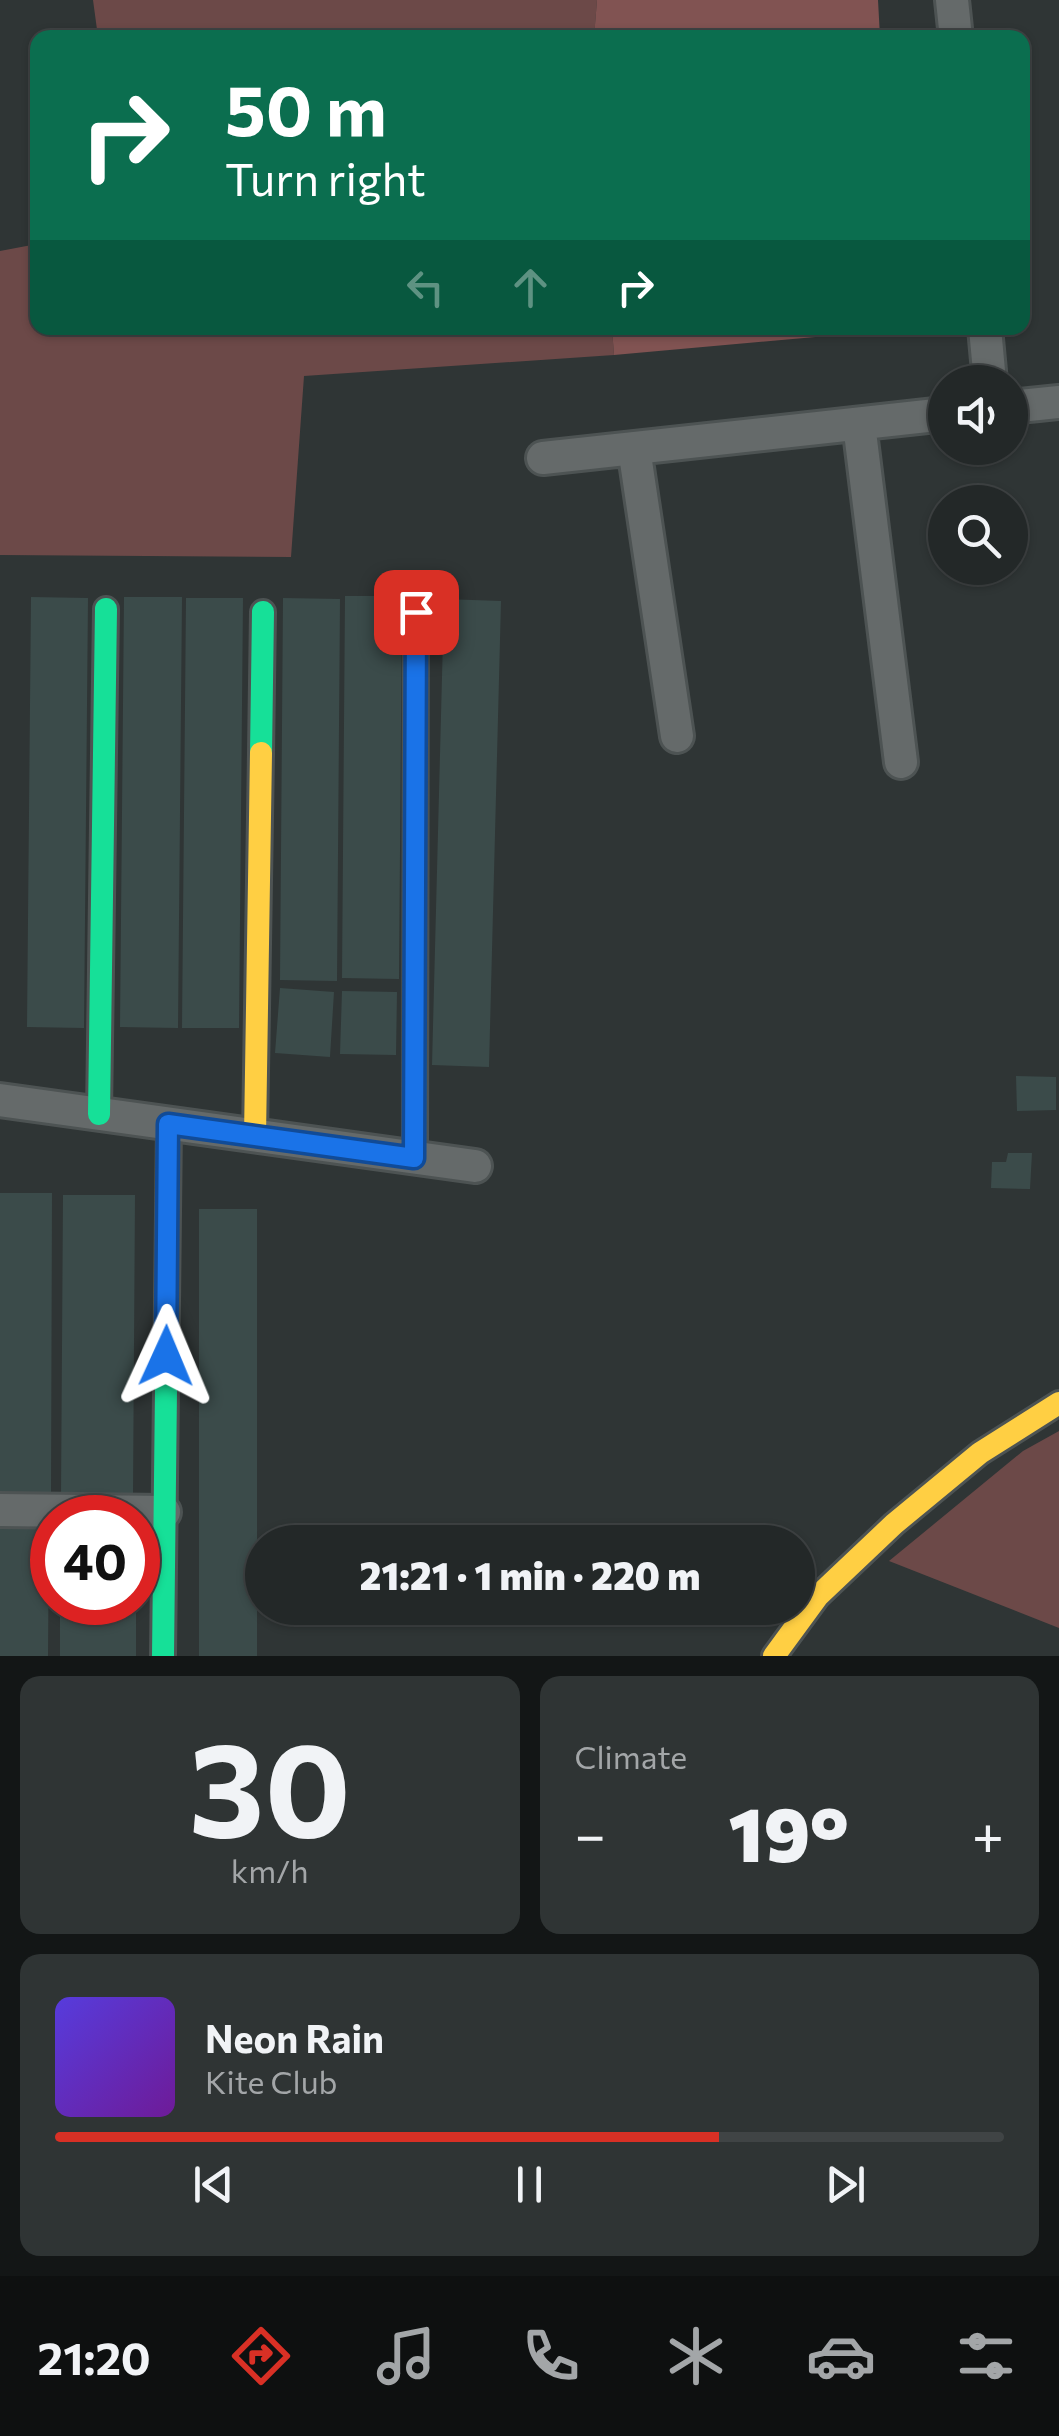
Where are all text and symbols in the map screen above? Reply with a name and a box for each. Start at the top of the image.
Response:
text: 50 m [225,65,387,150]
icon: right [60,70,190,200]
text: Turn right [225,150,426,205]
icon: left [398,260,453,315]
icon: ahead [503,260,558,315]
icon: right [608,260,663,315]
map controls [928,365,1028,585]
button: sound [928,365,1028,465]
button: search [928,485,1028,585]
pin [374,570,459,655]
icon: arrive [389,585,444,640]
position arrow [114,1304,218,1408]
speed limit sign: 40 [30,1495,160,1625]
text: 21:21 · 1 min · 220 m [360,1551,701,1598]
text: 30 [189,1705,351,1864]
text: Climate [575,1736,687,1776]
text: 19° [728,1786,849,1877]
text: − [575,1799,606,1866]
text: + [972,1799,1004,1866]
text: km/h [231,1850,309,1890]
text: Neon Rain [205,2014,384,2061]
text: Kite Club [205,2061,337,2101]
icon: previous [186,2157,241,2212]
icon: pause [502,2157,557,2212]
icon: next [818,2157,873,2212]
icon: directions [226,2321,296,2391]
icon: music [371,2321,441,2391]
icon: phone [516,2321,586,2391]
icon: climate [661,2321,731,2391]
icon: car [806,2321,876,2391]
icon: filters [951,2321,1021,2391]
text: 21:20 [38,2329,151,2384]

